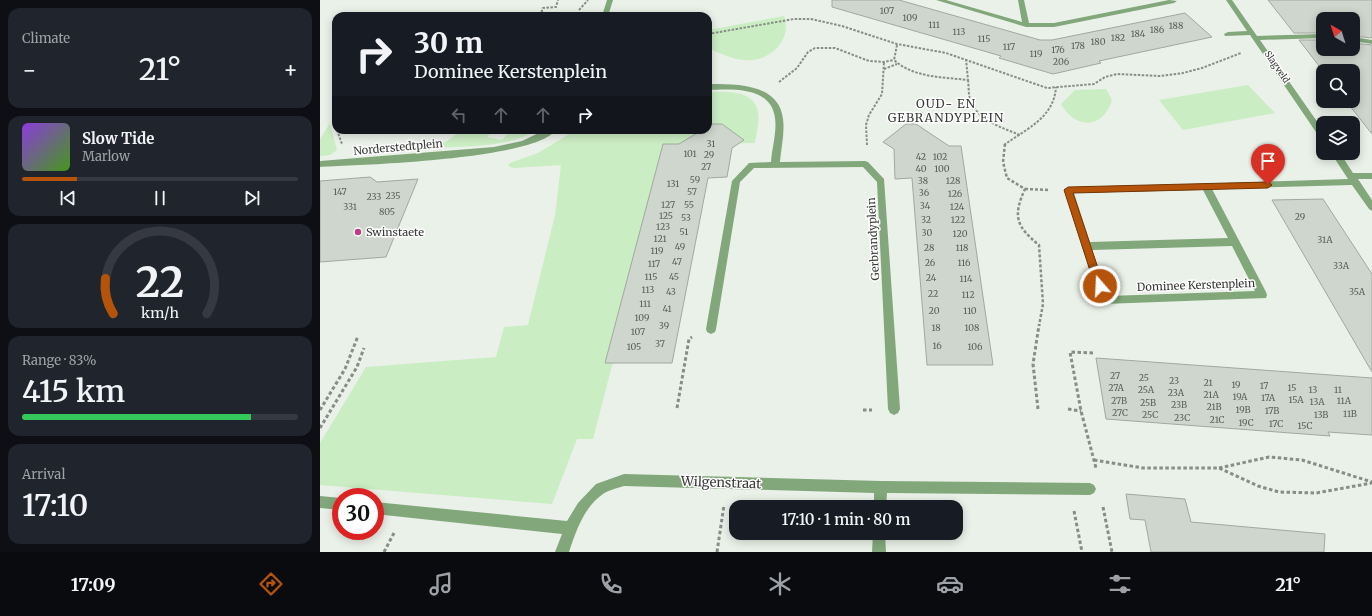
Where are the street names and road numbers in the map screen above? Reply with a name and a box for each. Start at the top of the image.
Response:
street label: Slagveld [1263,49,1292,85]
street label: Norderstedtplein [353,136,444,158]
street label: Gerbrandyplein [864,196,882,281]
street label: Dominee Kerstenplein [1137,276,1256,294]
street label: Wilgenstraat [680,473,761,492]

